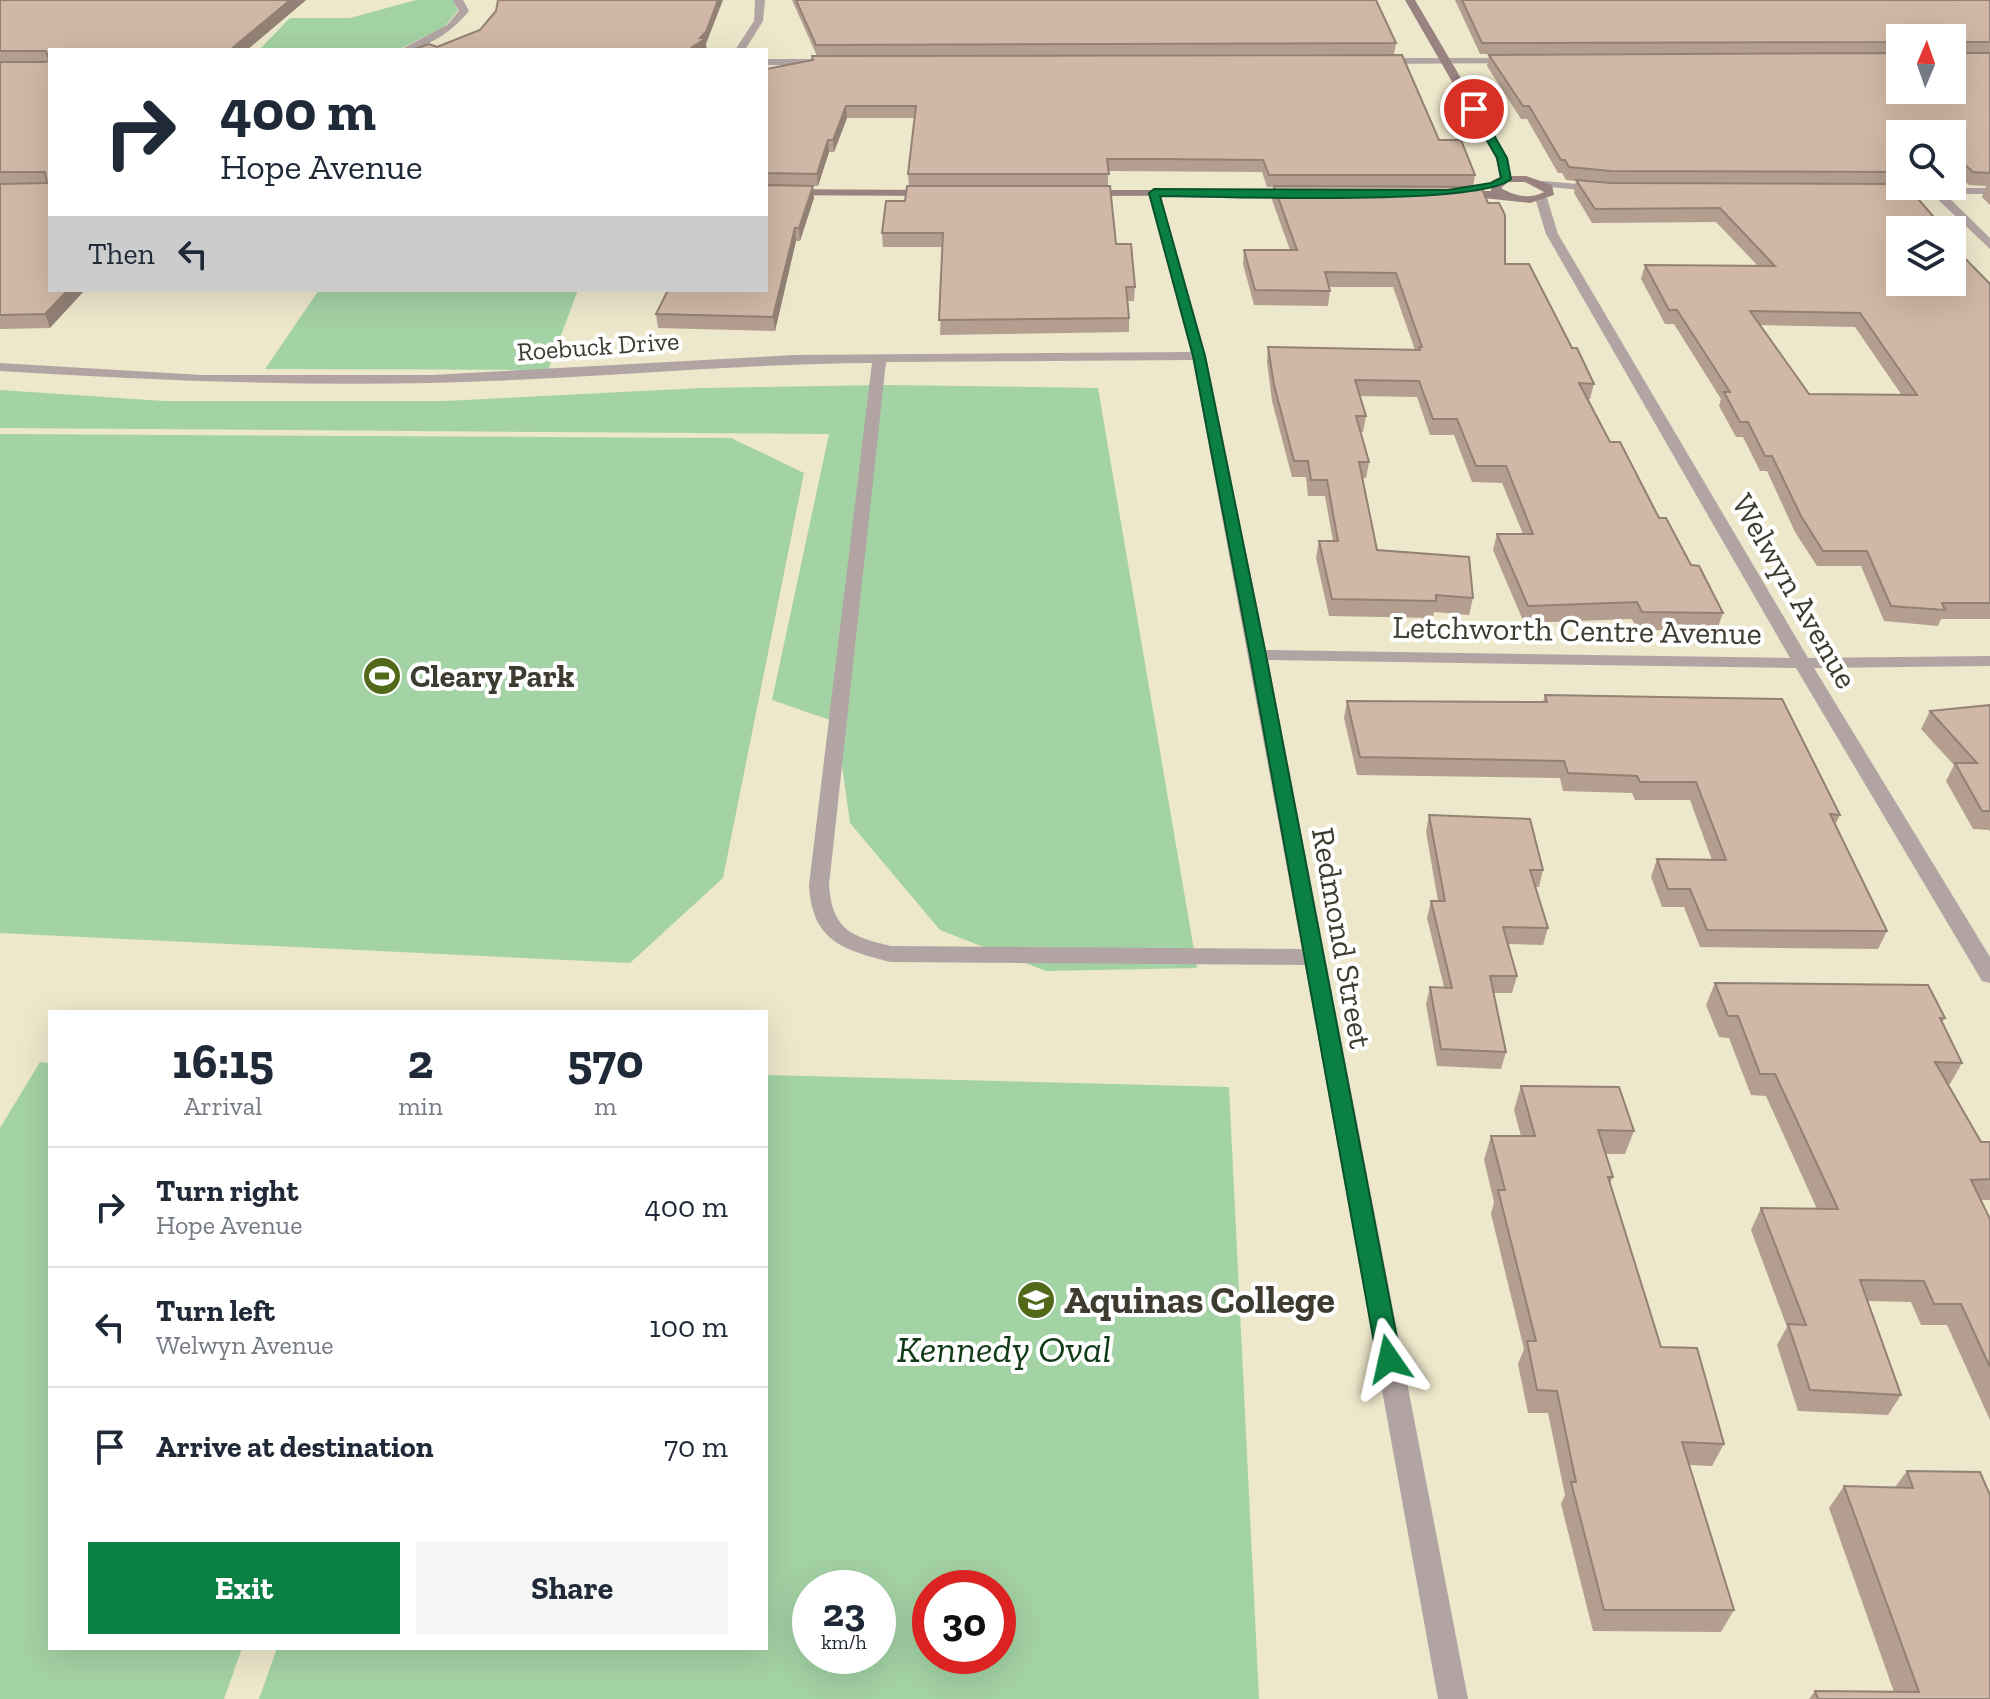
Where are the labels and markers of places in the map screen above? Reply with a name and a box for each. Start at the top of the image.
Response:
pin [1440,75,1508,143]
sports icon: Cleary Park [361,655,403,697]
place label: Cleary Park [410,657,575,695]
place label: Aquinas College [1064,1277,1335,1323]
school or university icon: Aquinas College [1015,1279,1057,1321]

